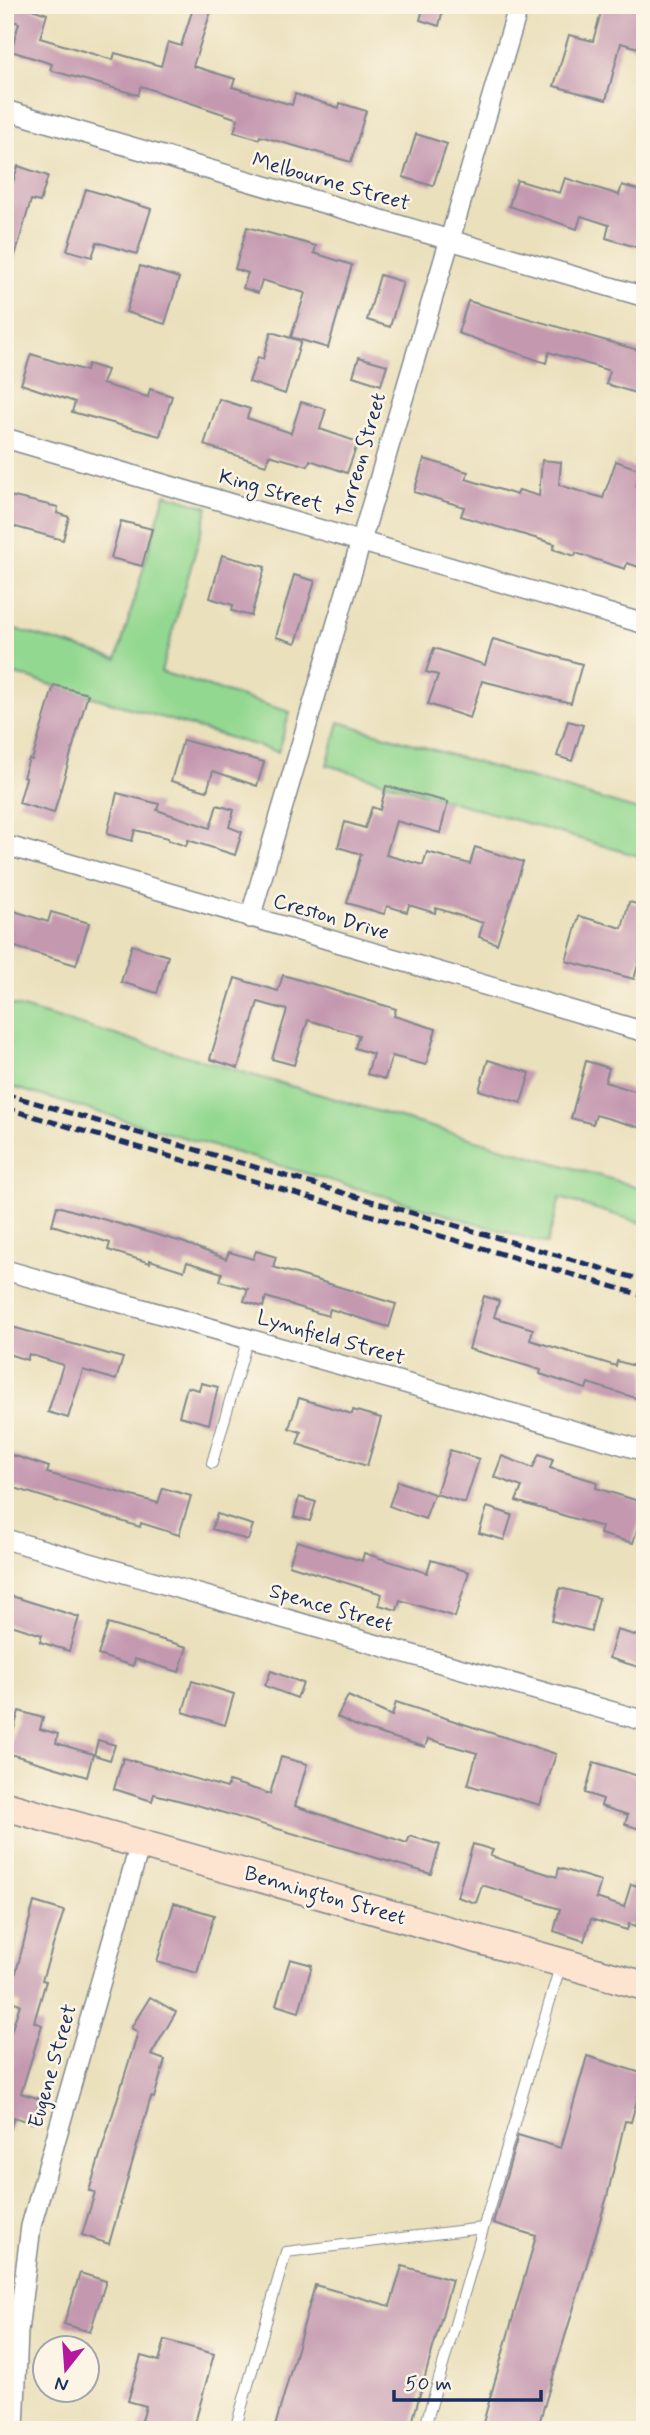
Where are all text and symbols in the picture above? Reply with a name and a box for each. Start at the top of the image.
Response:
street label: Melbourne Street [249,146,413,218]
street label: Torreon Street [331,389,393,521]
street label: King Street [215,463,327,520]
street label: Creston Drive [270,887,392,947]
street label: Lynnfield Street [254,1304,408,1373]
street label: Spence Street [266,1577,396,1639]
street label: Bennington Street [240,1860,409,1934]
street label: Eugene Street [22,2001,84,2131]
north arrow [32,2334,102,2404]
scale bar [394,2358,542,2402]
text: N [52,2370,71,2398]
text: 50 m [405,2370,452,2398]

